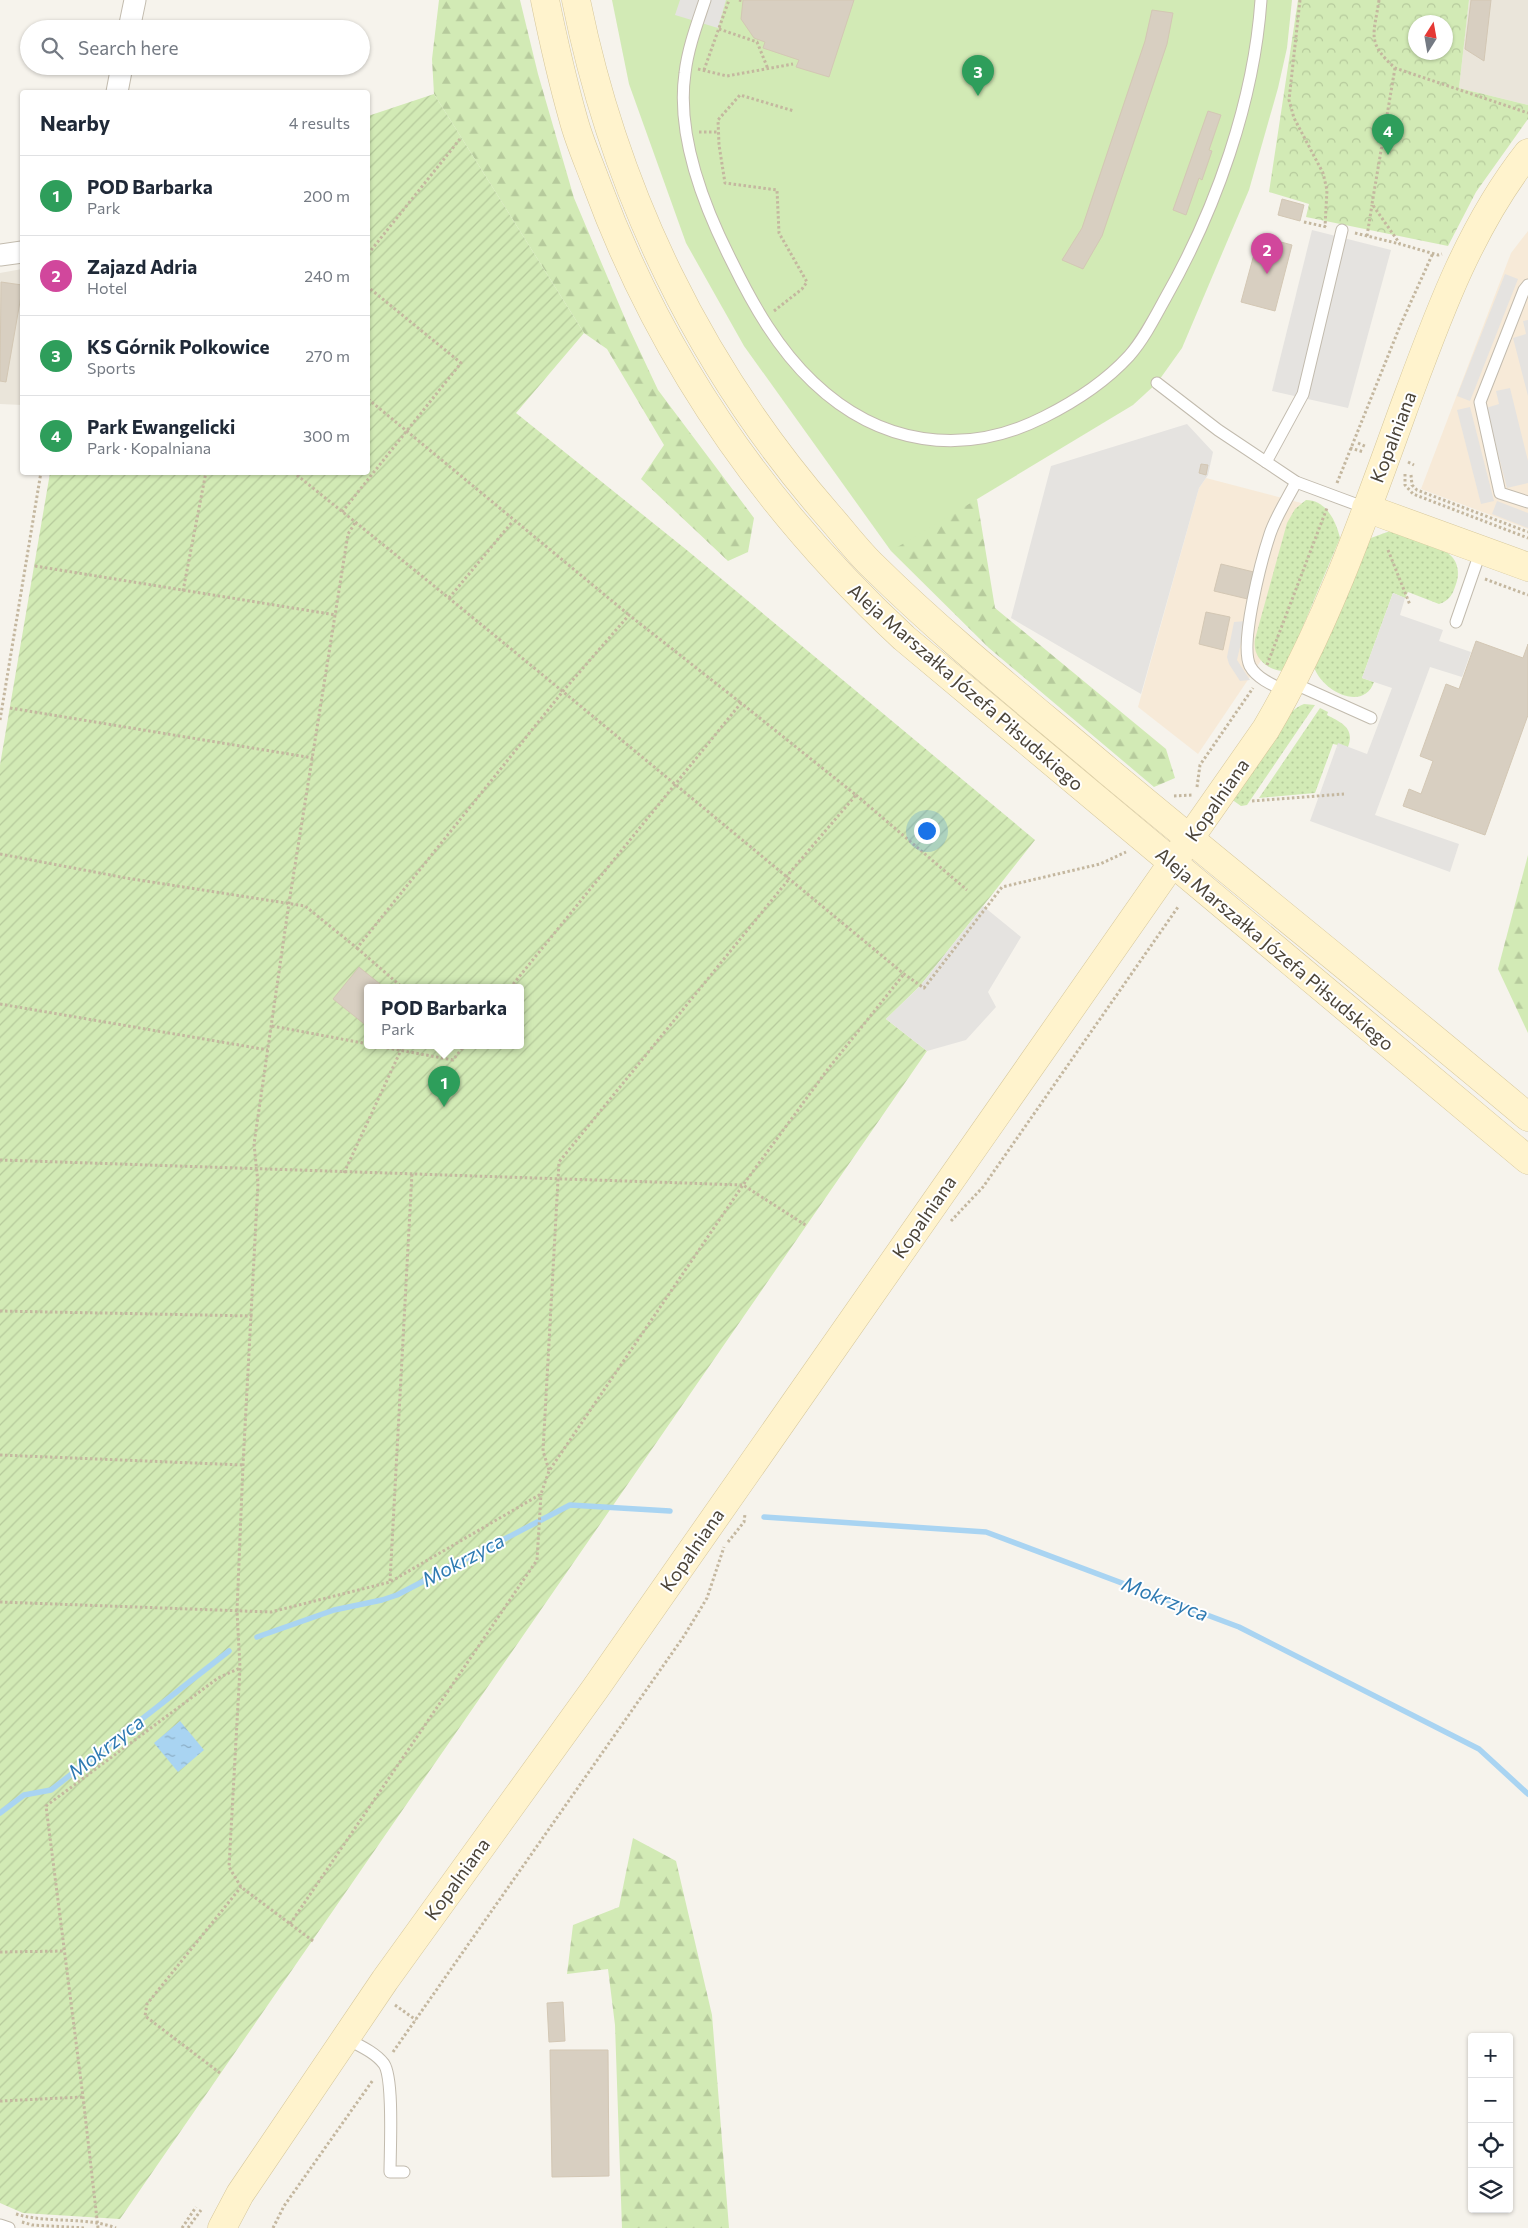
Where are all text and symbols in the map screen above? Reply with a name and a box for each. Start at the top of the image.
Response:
north arrow [1408,15,1453,60]
search box [20,20,370,75]
icon: search [38,34,66,62]
text: Search here [78,36,178,59]
pin: 3 [962,55,994,96]
text: Nearby [40,110,110,135]
text: 4 results [289,113,350,132]
pin: 4 [1372,114,1404,155]
text: POD Barbarka [87,175,213,198]
text: 1 [52,186,60,205]
text: 200 m [303,186,350,205]
text: Park [87,198,120,217]
pin: 2 [1251,233,1283,274]
text: Zajazd Adria [87,255,197,278]
text: 2 [51,266,61,285]
text: 240 m [304,266,350,285]
text: Hotel [87,278,127,297]
text: KS Górnik Polkowice [87,335,269,358]
text: 3 [51,346,61,365]
text: 270 m [305,346,350,365]
text: Sports [87,358,136,377]
street label: Kopalniana [1365,388,1420,486]
text: Park Ewangelicki [87,415,235,438]
text: 4 [51,426,61,445]
text: 300 m [303,426,350,445]
text: Park · Kopalniana [87,438,211,457]
street label: Aleja Marszałka Józefa Piłsudskiego [844,578,1089,795]
street label: Kopalniana [1180,754,1254,846]
your location [914,818,940,844]
street label: Aleja Marszałka Józefa Piłsudskiego [1151,842,1399,1055]
popup [364,984,524,1049]
text: POD Barbarka [381,996,507,1019]
text: Park [381,1019,415,1038]
pin: 1 [428,1066,460,1107]
street label: Kopalniana [887,1171,961,1263]
street label: Kopalniana [655,1504,729,1596]
water label: Mokrzyca [417,1527,508,1591]
water label: Mokrzyca [1119,1571,1212,1625]
water label: Mokrzyca [62,1709,148,1783]
street label: Kopalniana [419,1833,494,1924]
map controls [1468,2033,1513,2213]
button: + [1468,2033,1513,2078]
button: − [1468,2078,1513,2123]
button: locate [1468,2123,1513,2168]
button: layers [1468,2168,1513,2213]

